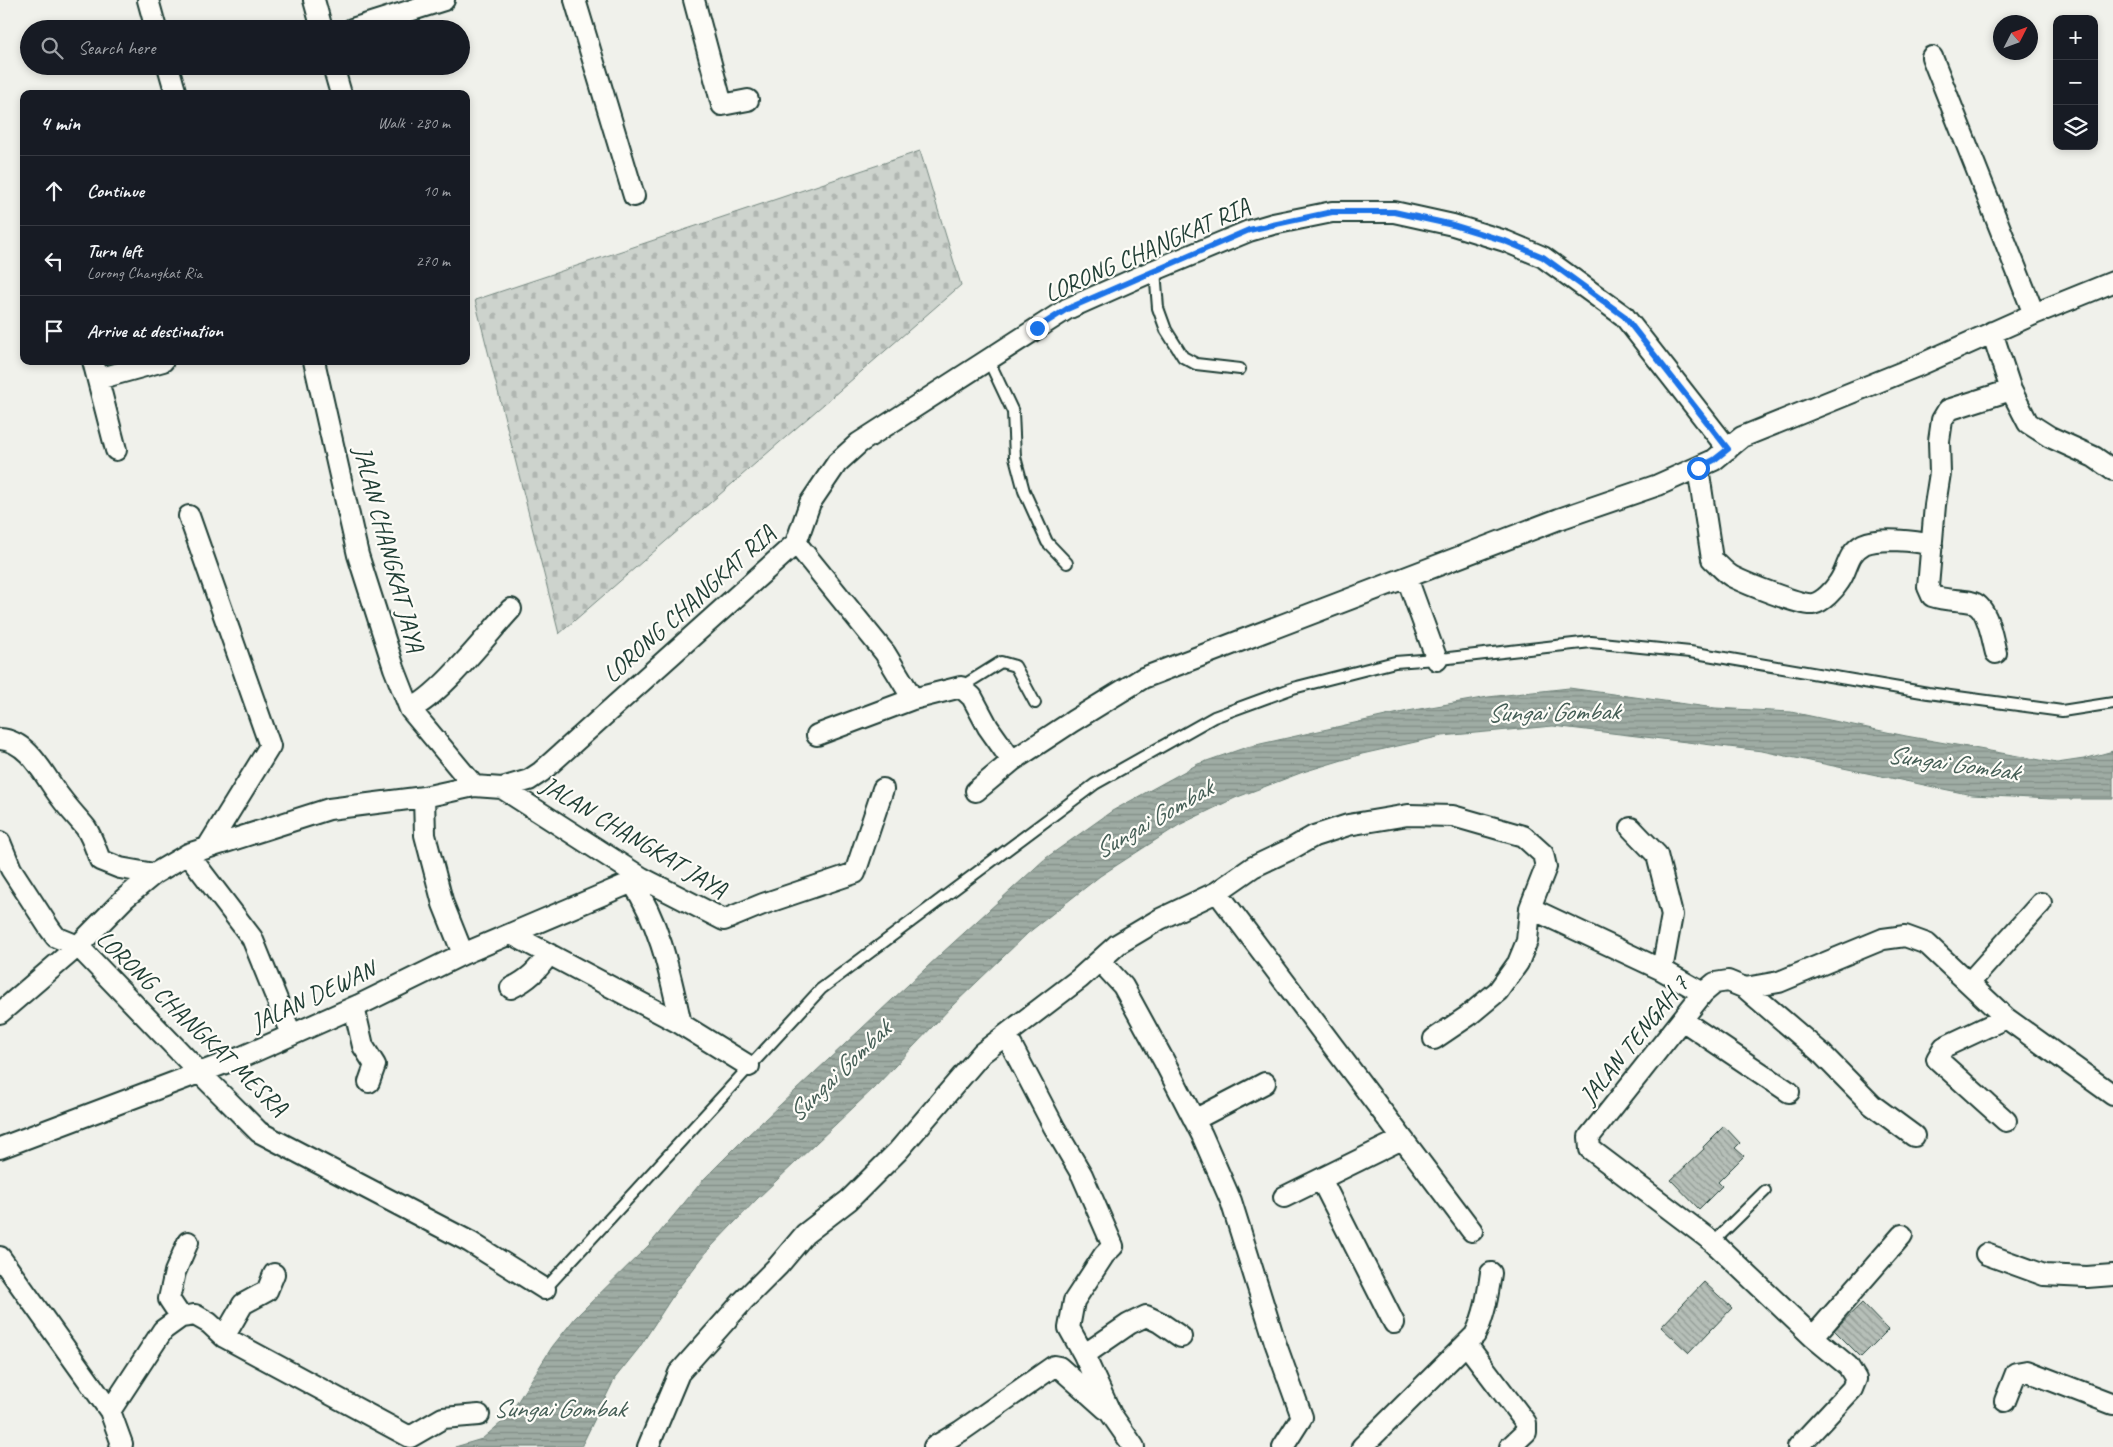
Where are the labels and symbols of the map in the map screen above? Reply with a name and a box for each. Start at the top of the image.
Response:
north arrow [1993,15,2038,60]
street label: LORONG CHANGKAT RIA [1039,190,1255,310]
route end [1026,317,1049,340]
street label: JALAN CHANGKAT JAYA [346,442,432,656]
route start [1687,457,1710,480]
street label: LORONG CHANGKAT RIA [596,518,782,690]
water label: Sungai Gombak [1487,694,1624,730]
water label: Sungai Gombak [1885,737,2025,789]
street label: JALAN CHANGKAT JAYA [534,768,733,905]
water label: Sungai Gombak [1088,769,1222,866]
street label: LORONG CHANGKAT MESRA [89,923,295,1123]
street label: JALAN DEWAN [245,952,384,1039]
street label: JALAN TENGAH 7 [1572,968,1697,1112]
water label: Sungai Gombak [780,1010,901,1129]
water label: Sungai Gombak [493,1392,629,1425]

